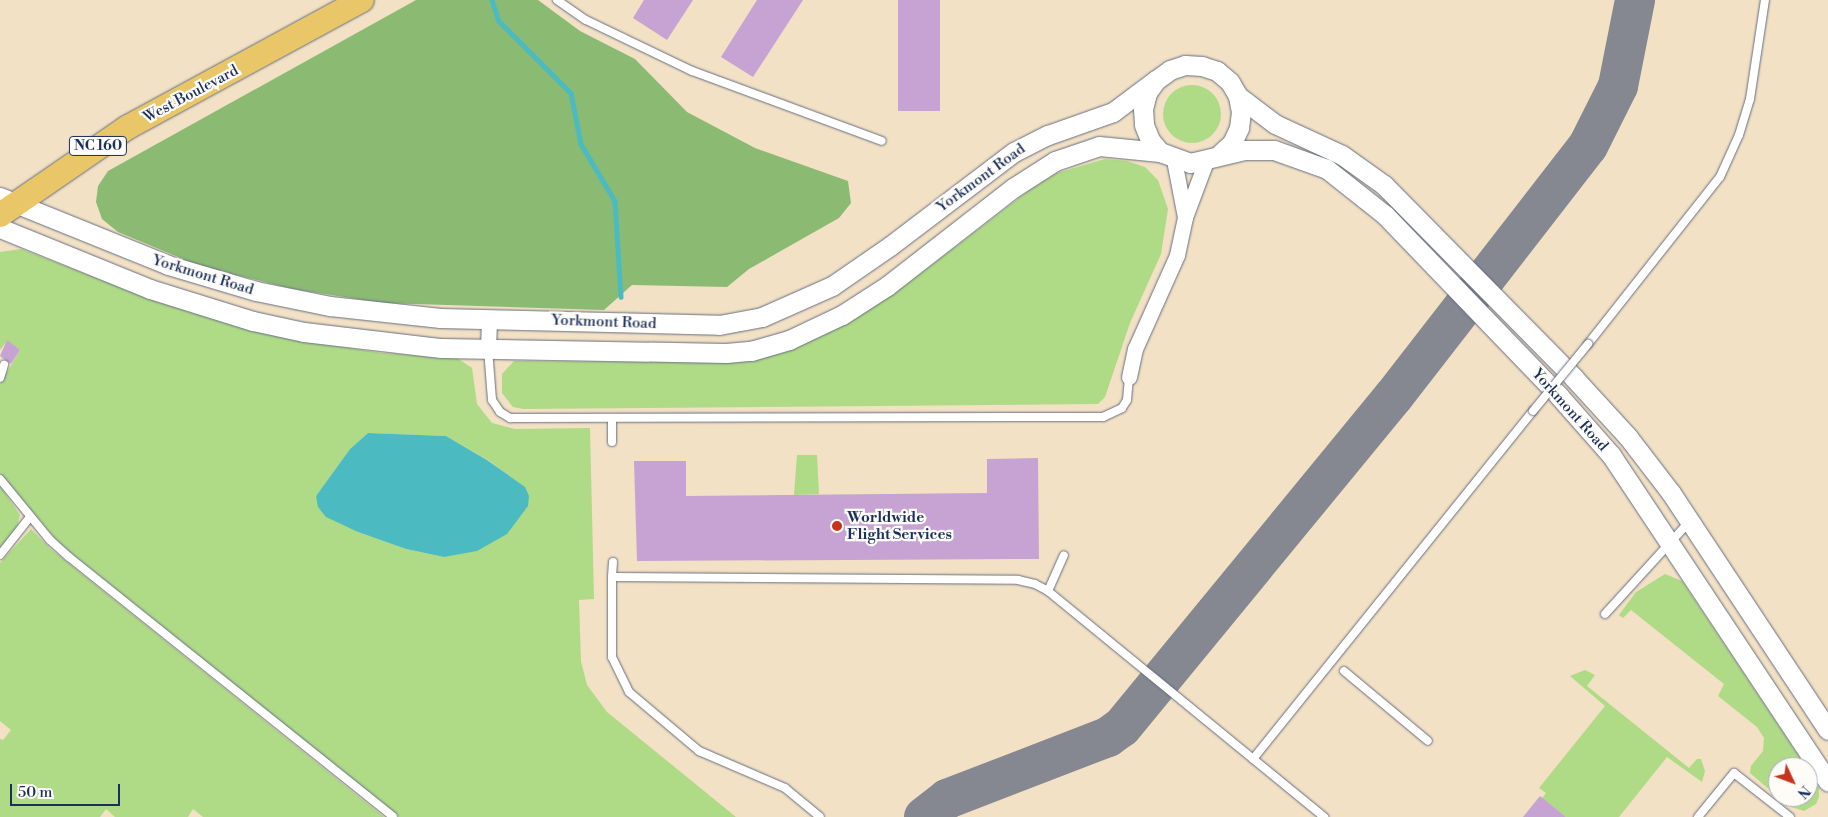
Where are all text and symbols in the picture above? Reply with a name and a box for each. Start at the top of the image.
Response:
street label: West Boulevard [141,61,241,127]
road number: NC 160 [68,134,128,158]
street label: Yorkmont Road [933,140,1029,216]
street label: Yorkmont Road [150,251,256,299]
street label: Yorkmont Road [551,311,657,333]
street label: Yorkmont Road [1528,365,1612,455]
place label: Worldwide Flight Services [847,508,952,543]
marker: Worldwide Flight Services [831,520,843,532]
north arrow [1768,757,1818,807]
scale bar [12,774,122,806]
text: N [1793,781,1814,802]
text: 50 m [18,783,52,802]

